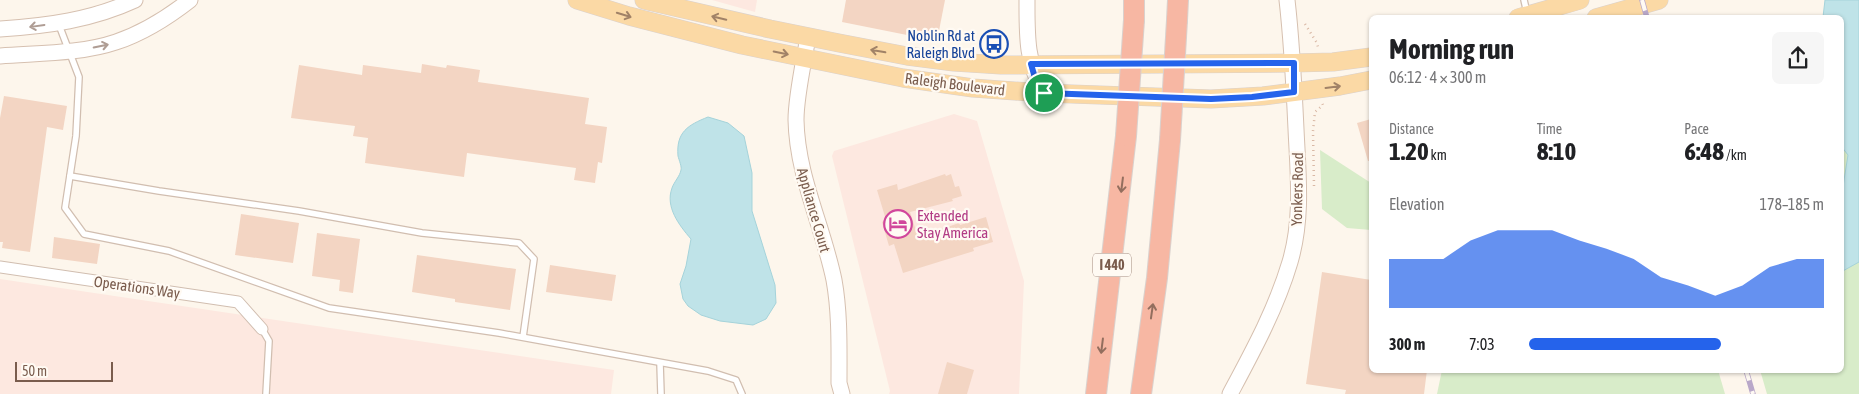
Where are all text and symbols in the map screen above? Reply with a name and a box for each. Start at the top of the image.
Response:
one-way arrow [615,10,631,20]
one-way arrow [712,13,728,22]
one-way arrow [30,21,46,31]
place label: Noblin Rd at Raleigh Blvd [907,27,975,61]
bus stop icon: Noblin Rd at Raleigh Blvd [979,29,1009,59]
button: share [1772,32,1824,84]
text: Morning run [1389,33,1514,65]
one-way arrow [92,41,108,50]
one-way arrow [871,45,887,55]
one-way arrow [773,49,789,59]
text: 06:12 · 4 × 300 m [1389,68,1486,86]
street label: Raleigh Boulevard [904,69,1006,99]
pin [1023,72,1065,114]
icon: arrive [1030,79,1058,107]
one-way arrow [1325,82,1341,92]
text: Distance [1389,121,1434,137]
text: Time [1537,121,1562,137]
text: Pace [1684,121,1709,137]
text: 1.20 [1389,137,1429,165]
text: 8:10 [1537,137,1576,165]
text: 6:48 [1684,137,1724,165]
text: km [1429,147,1447,163]
text: /km [1724,147,1747,163]
street label: Yonkers Road [1288,152,1306,226]
street label: Appliance Court [794,166,834,254]
one-way arrow [1117,177,1127,193]
text: Elevation [1389,195,1444,213]
text: 178–185 m [1760,195,1824,213]
place label: Extended Stay America [917,207,988,241]
hotel icon: Extended Stay America [883,209,913,239]
road number: I 440 [1093,254,1131,276]
street label: Operations Way [93,273,181,301]
one-way arrow [1147,303,1157,319]
text: 300 m [1389,335,1425,353]
text: 7:03 [1469,335,1495,353]
one-way arrow [1097,338,1107,354]
scale bar [15,359,112,382]
text: 50 m [22,363,47,379]

